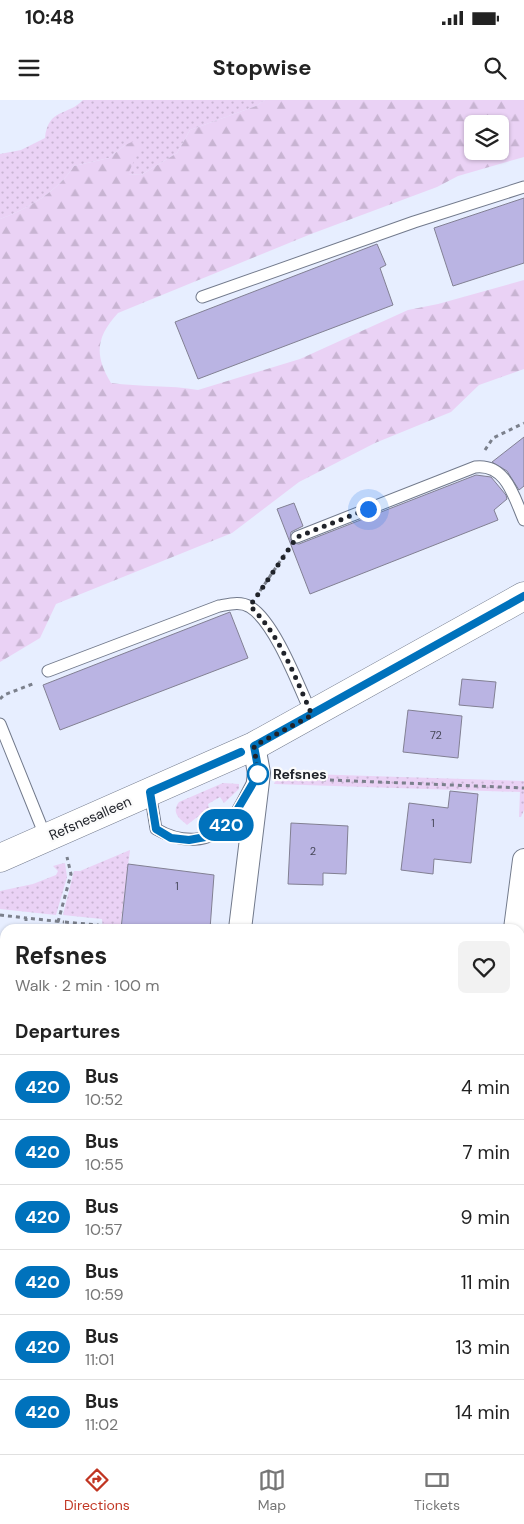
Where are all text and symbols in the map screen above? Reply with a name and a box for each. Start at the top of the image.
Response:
text: 10:48 [25,5,75,30]
text: Stopwise [213,53,312,82]
icon: menu [15,54,43,82]
icon: search [481,54,509,82]
map controls [464,115,509,160]
button: layers [464,115,509,160]
your location [356,497,381,522]
house number: 72 [430,728,442,742]
marker: Refsnes [247,763,269,785]
place label: Refsnes [273,765,327,783]
street label: Refsnesalleen [46,792,134,844]
line badge: 420 [197,809,255,841]
text: 420 [209,813,243,837]
house number: 1 [431,816,435,830]
house number: 2 [310,844,316,858]
house number: 1 [175,879,179,893]
text: Refsnes [15,940,107,971]
button: heart [458,941,510,993]
text: Walk · 2 min · 100 m [15,975,160,996]
text: Departures [15,1019,120,1044]
text: Bus [85,1064,119,1089]
text: 420 [25,1075,60,1099]
text: 4 min [461,1075,510,1100]
text: 10:52 [85,1089,123,1110]
text: Bus [85,1129,119,1154]
text: 420 [25,1140,60,1164]
text: 7 min [462,1140,510,1165]
text: 10:55 [85,1154,124,1175]
text: Bus [85,1194,119,1219]
text: 420 [25,1205,60,1229]
text: 9 min [461,1205,510,1230]
text: 10:57 [85,1219,122,1240]
text: Bus [85,1259,119,1284]
text: 420 [25,1270,60,1294]
text: 11 min [461,1270,510,1295]
text: 10:59 [85,1284,124,1305]
text: Bus [85,1324,119,1349]
text: 420 [25,1335,60,1359]
text: 13 min [455,1335,510,1360]
text: 11:01 [85,1349,114,1370]
text: Bus [85,1389,119,1414]
text: 420 [25,1400,60,1424]
text: 14 min [455,1400,510,1425]
text: 11:02 [85,1414,118,1435]
tab: Directions [64,1466,130,1514]
tab: Map [258,1466,286,1514]
tab: Tickets [414,1466,460,1514]

